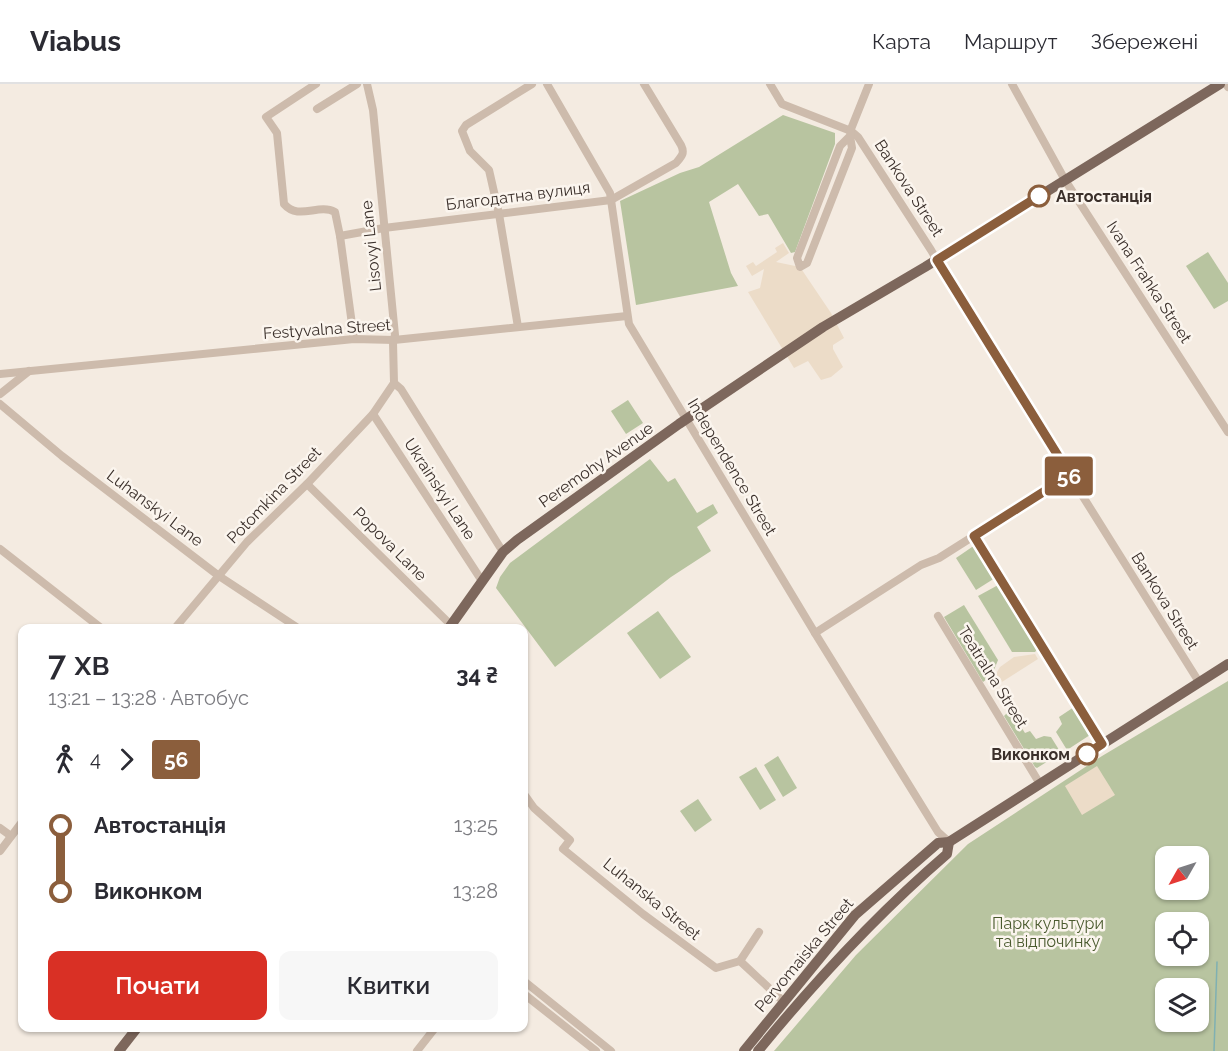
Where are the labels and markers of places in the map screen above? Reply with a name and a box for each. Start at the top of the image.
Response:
marker: Автостанція [1028,185,1050,207]
place label: Автостанція [1056,187,1152,206]
marker: Виконком [1076,743,1098,765]
place label: Виконком [991,745,1070,764]

